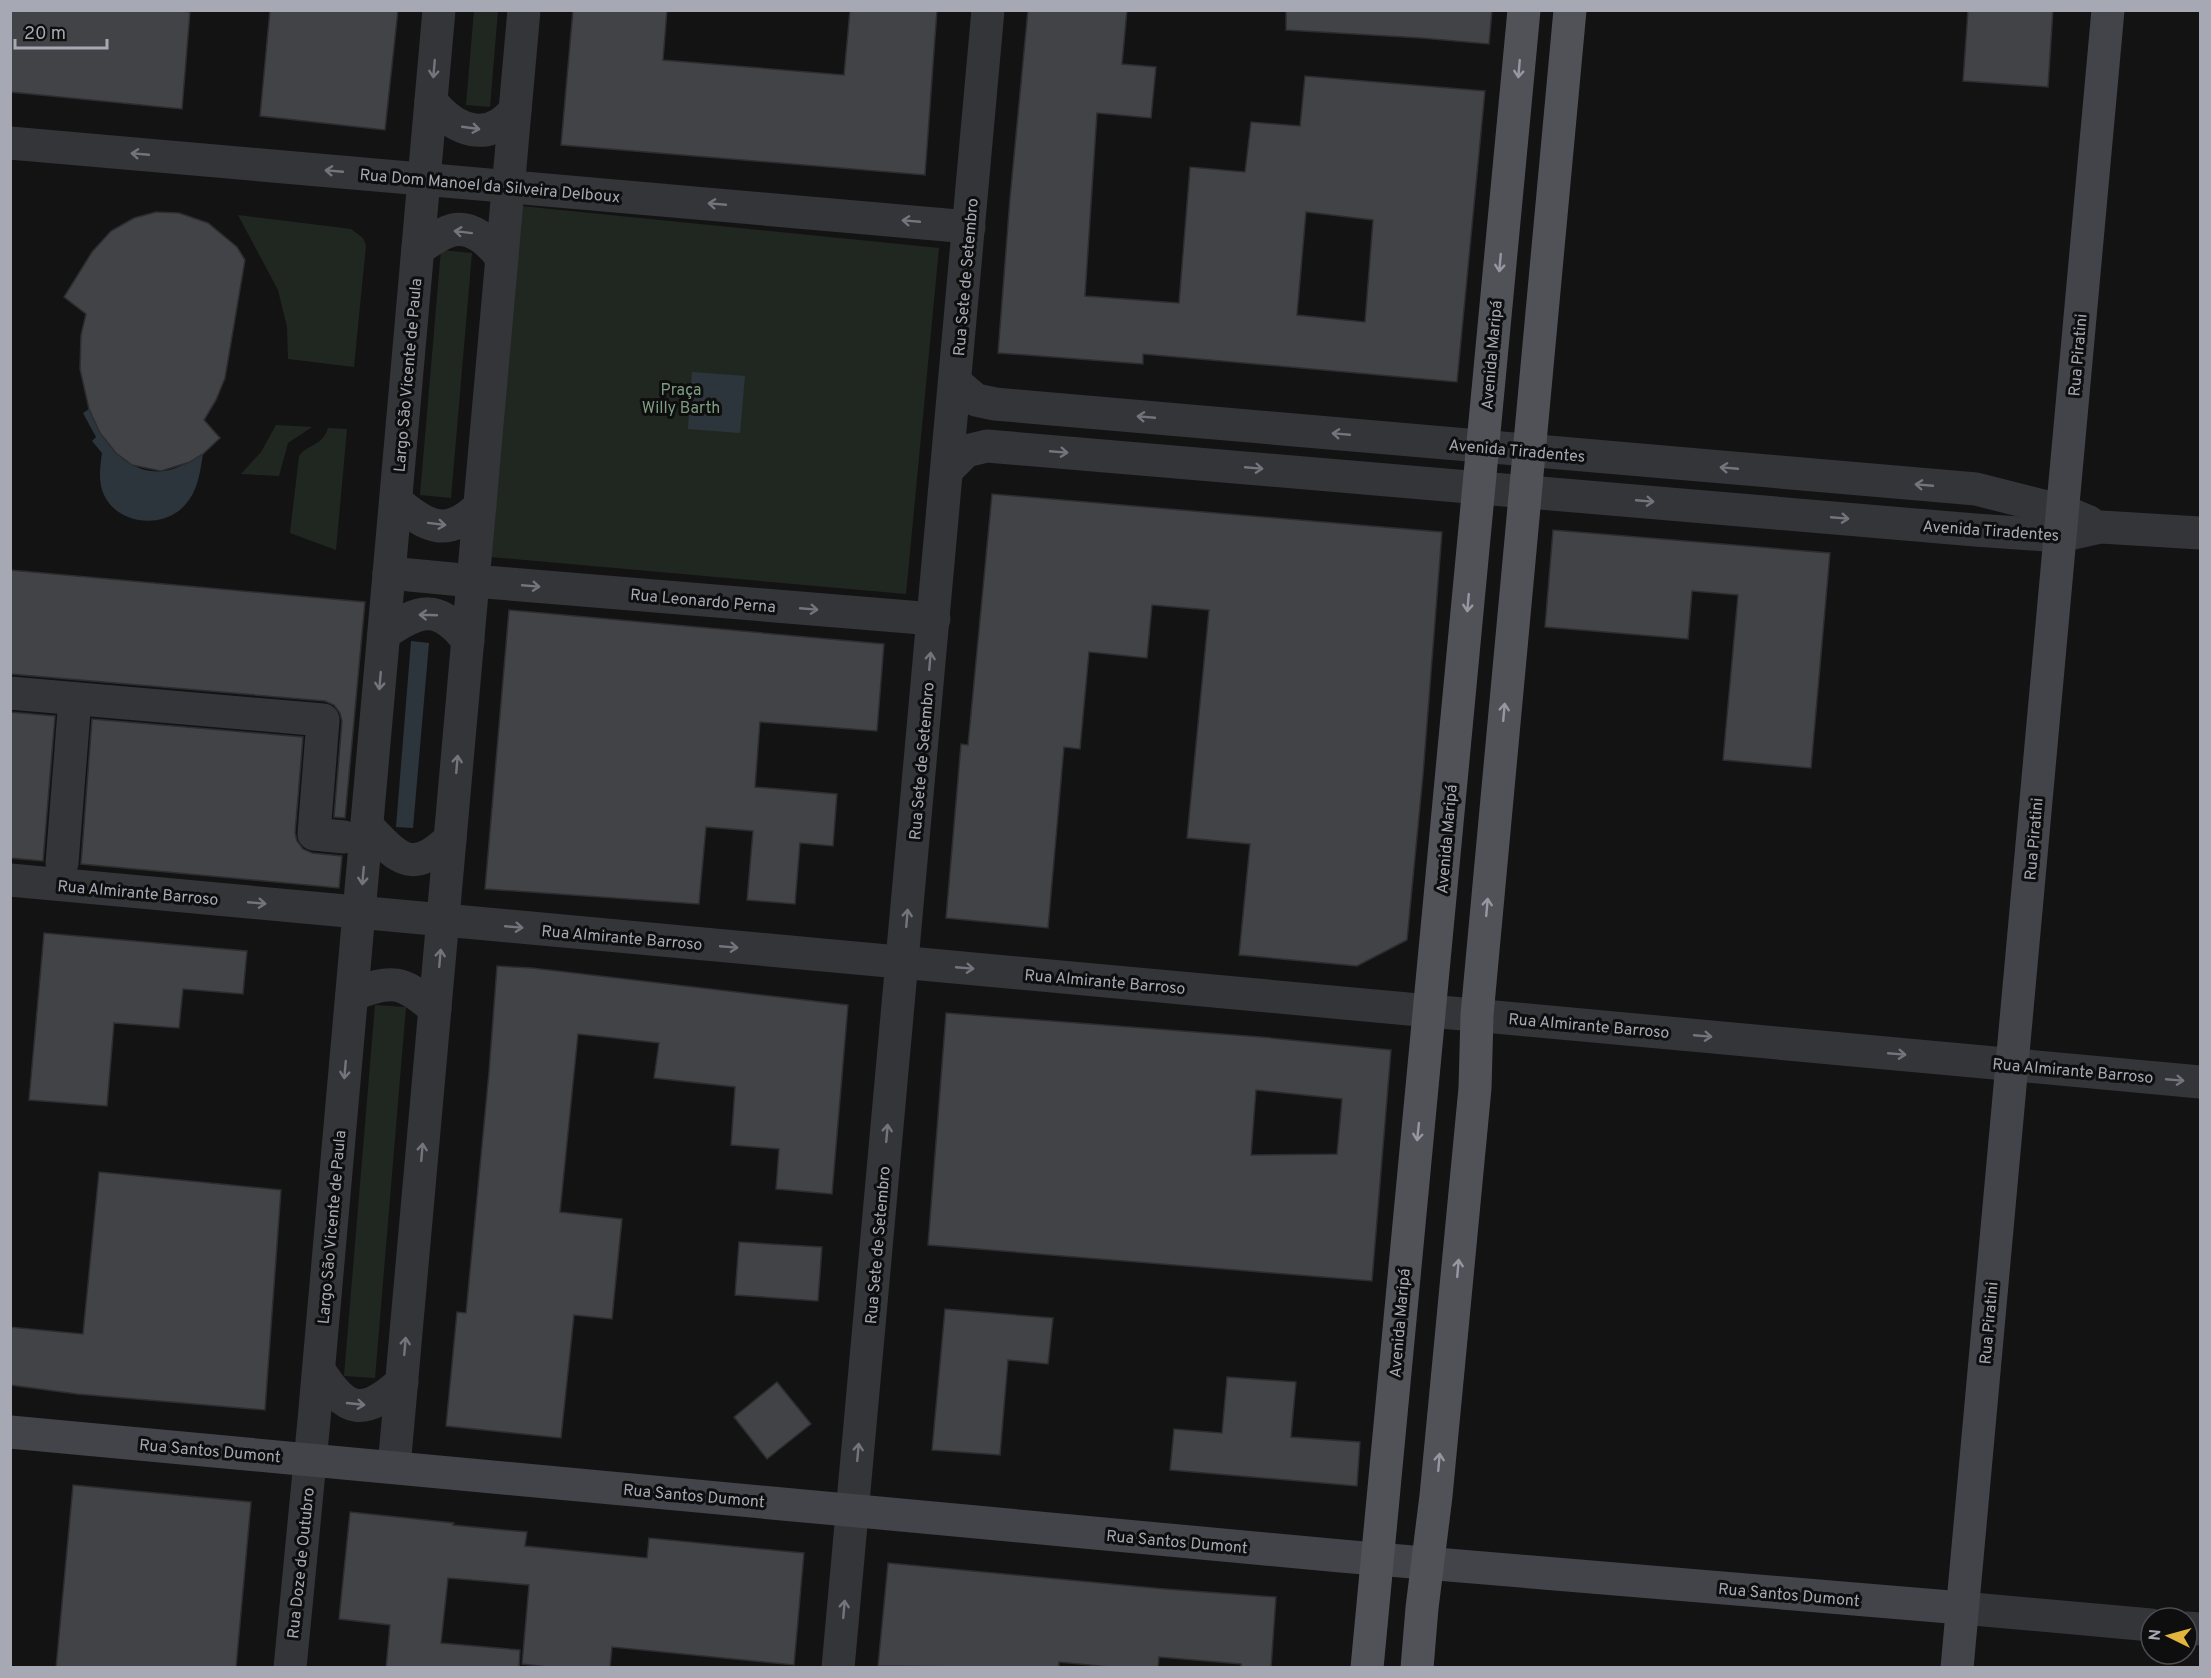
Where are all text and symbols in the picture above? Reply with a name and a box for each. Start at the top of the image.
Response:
scale bar [15,12,106,50]
text: 20 m [24,23,66,46]
one-way arrow [428,58,439,78]
one-way arrow [1513,58,1524,78]
one-way arrow [461,123,481,134]
one-way arrow [130,148,150,159]
one-way arrow [325,165,345,176]
street label: Rua Dom Manoel da Silveira Delboux [359,166,621,208]
street label: Rua Sete de Setembro [950,197,984,357]
one-way arrow [707,199,727,210]
one-way arrow [901,216,921,227]
one-way arrow [453,226,473,237]
one-way arrow [1494,252,1505,272]
street label: Largo São Vicente de Paula [391,277,427,473]
street label: Avenida Maripá [1478,300,1508,411]
street label: Rua Piratini [2065,313,2093,397]
park label: Praça Willy Barth [642,381,720,419]
one-way arrow [1137,411,1157,422]
one-way arrow [1331,428,1351,439]
street label: Avenida Tiradentes [1448,436,1586,468]
one-way arrow [1049,447,1069,458]
one-way arrow [1720,462,1740,473]
one-way arrow [1243,463,1263,474]
one-way arrow [1914,479,1934,490]
one-way arrow [1635,496,1655,507]
one-way arrow [1829,513,1849,524]
street label: Avenida Tiradentes [1922,517,2060,547]
one-way arrow [427,519,446,530]
one-way arrow [521,581,541,592]
street label: Rua Leonardo Perna [629,586,776,618]
one-way arrow [1462,593,1473,613]
one-way arrow [799,604,819,615]
one-way arrow [419,609,439,620]
one-way arrow [925,651,936,671]
one-way arrow [374,671,385,691]
street label: Rua Sete de Setembro [906,681,940,841]
one-way arrow [1499,703,1510,723]
one-way arrow [452,754,463,774]
street label: Avenida Maripá [1433,784,1463,895]
street label: Rua Piratini [2021,797,2049,881]
one-way arrow [357,865,368,885]
street label: Rua Almirante Barroso [56,877,219,911]
one-way arrow [1482,897,1493,917]
one-way arrow [247,898,266,909]
one-way arrow [902,908,913,928]
one-way arrow [503,922,523,933]
street label: Rua Almirante Barroso [540,922,703,956]
one-way arrow [718,942,738,953]
one-way arrow [435,948,446,968]
one-way arrow [954,963,974,974]
street label: Rua Almirante Barroso [1023,966,1186,1000]
street label: Rua Almirante Barroso [1507,1010,1670,1044]
one-way arrow [1692,1031,1712,1042]
one-way arrow [1886,1049,1906,1060]
street label: Rua Almirante Barroso [1991,1055,2154,1089]
one-way arrow [339,1059,350,1079]
one-way arrow [2164,1075,2184,1086]
one-way arrow [1412,1122,1423,1141]
one-way arrow [882,1123,893,1143]
street label: Largo São Vicente de Paula [315,1129,351,1325]
one-way arrow [417,1142,428,1162]
street label: Rua Sete de Setembro [862,1165,896,1325]
one-way arrow [1453,1259,1464,1279]
street label: Avenida Maripá [1386,1268,1416,1379]
street label: Rua Piratini [1976,1281,2004,1365]
one-way arrow [400,1337,411,1357]
one-way arrow [346,1399,365,1410]
street label: Rua Santos Dumont [138,1436,281,1468]
one-way arrow [853,1443,864,1463]
one-way arrow [1434,1453,1445,1473]
street label: Rua Santos Dumont [622,1481,765,1513]
street label: Rua Doze de Outubro [284,1487,320,1640]
street label: Rua Santos Dumont [1105,1527,1248,1559]
street label: Rua Santos Dumont [1717,1580,1860,1612]
one-way arrow [839,1600,850,1620]
north arrow [2139,1606,2199,1666]
text: N [2146,1628,2167,1641]

